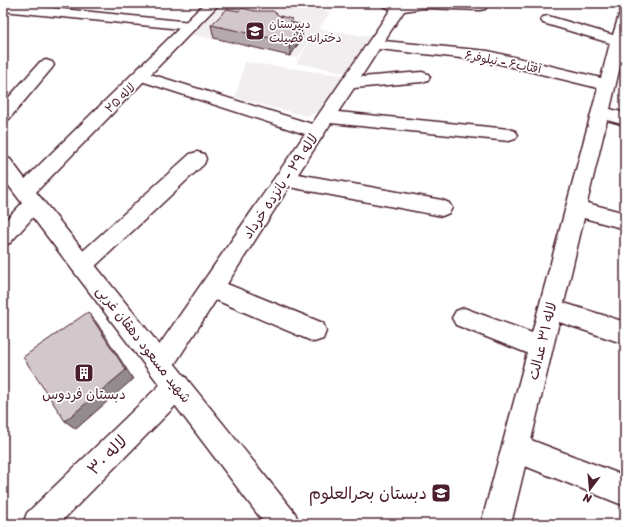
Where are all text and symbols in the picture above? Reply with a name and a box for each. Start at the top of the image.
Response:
place label: دبیرستان دخترانه فضیلت [269,13,342,49]
school or university icon: دبیرستان دخترانه فضیلت [244,20,266,42]
street label: آفتاب۶ - نیلوفر۶ [463,44,544,80]
street label: لاله ۲۵ [99,77,141,119]
street label: لاله ۲۹ - پانزده خرداد [236,128,325,244]
street label: شهید مسعود دهقان غربی [89,280,198,409]
street label: لاله ۳۱ عدالت [521,299,564,383]
building icon: دبستان فردوس [73,362,95,384]
place label: دبستان فردوس [42,382,126,407]
street label: لاله ۳۰ [80,428,134,482]
north arrow [570,469,610,509]
place label: دبستان بحرالعلوم [309,478,427,508]
school or university icon: دبستان بحرالعلوم [430,482,452,504]
text: N [581,488,595,509]

